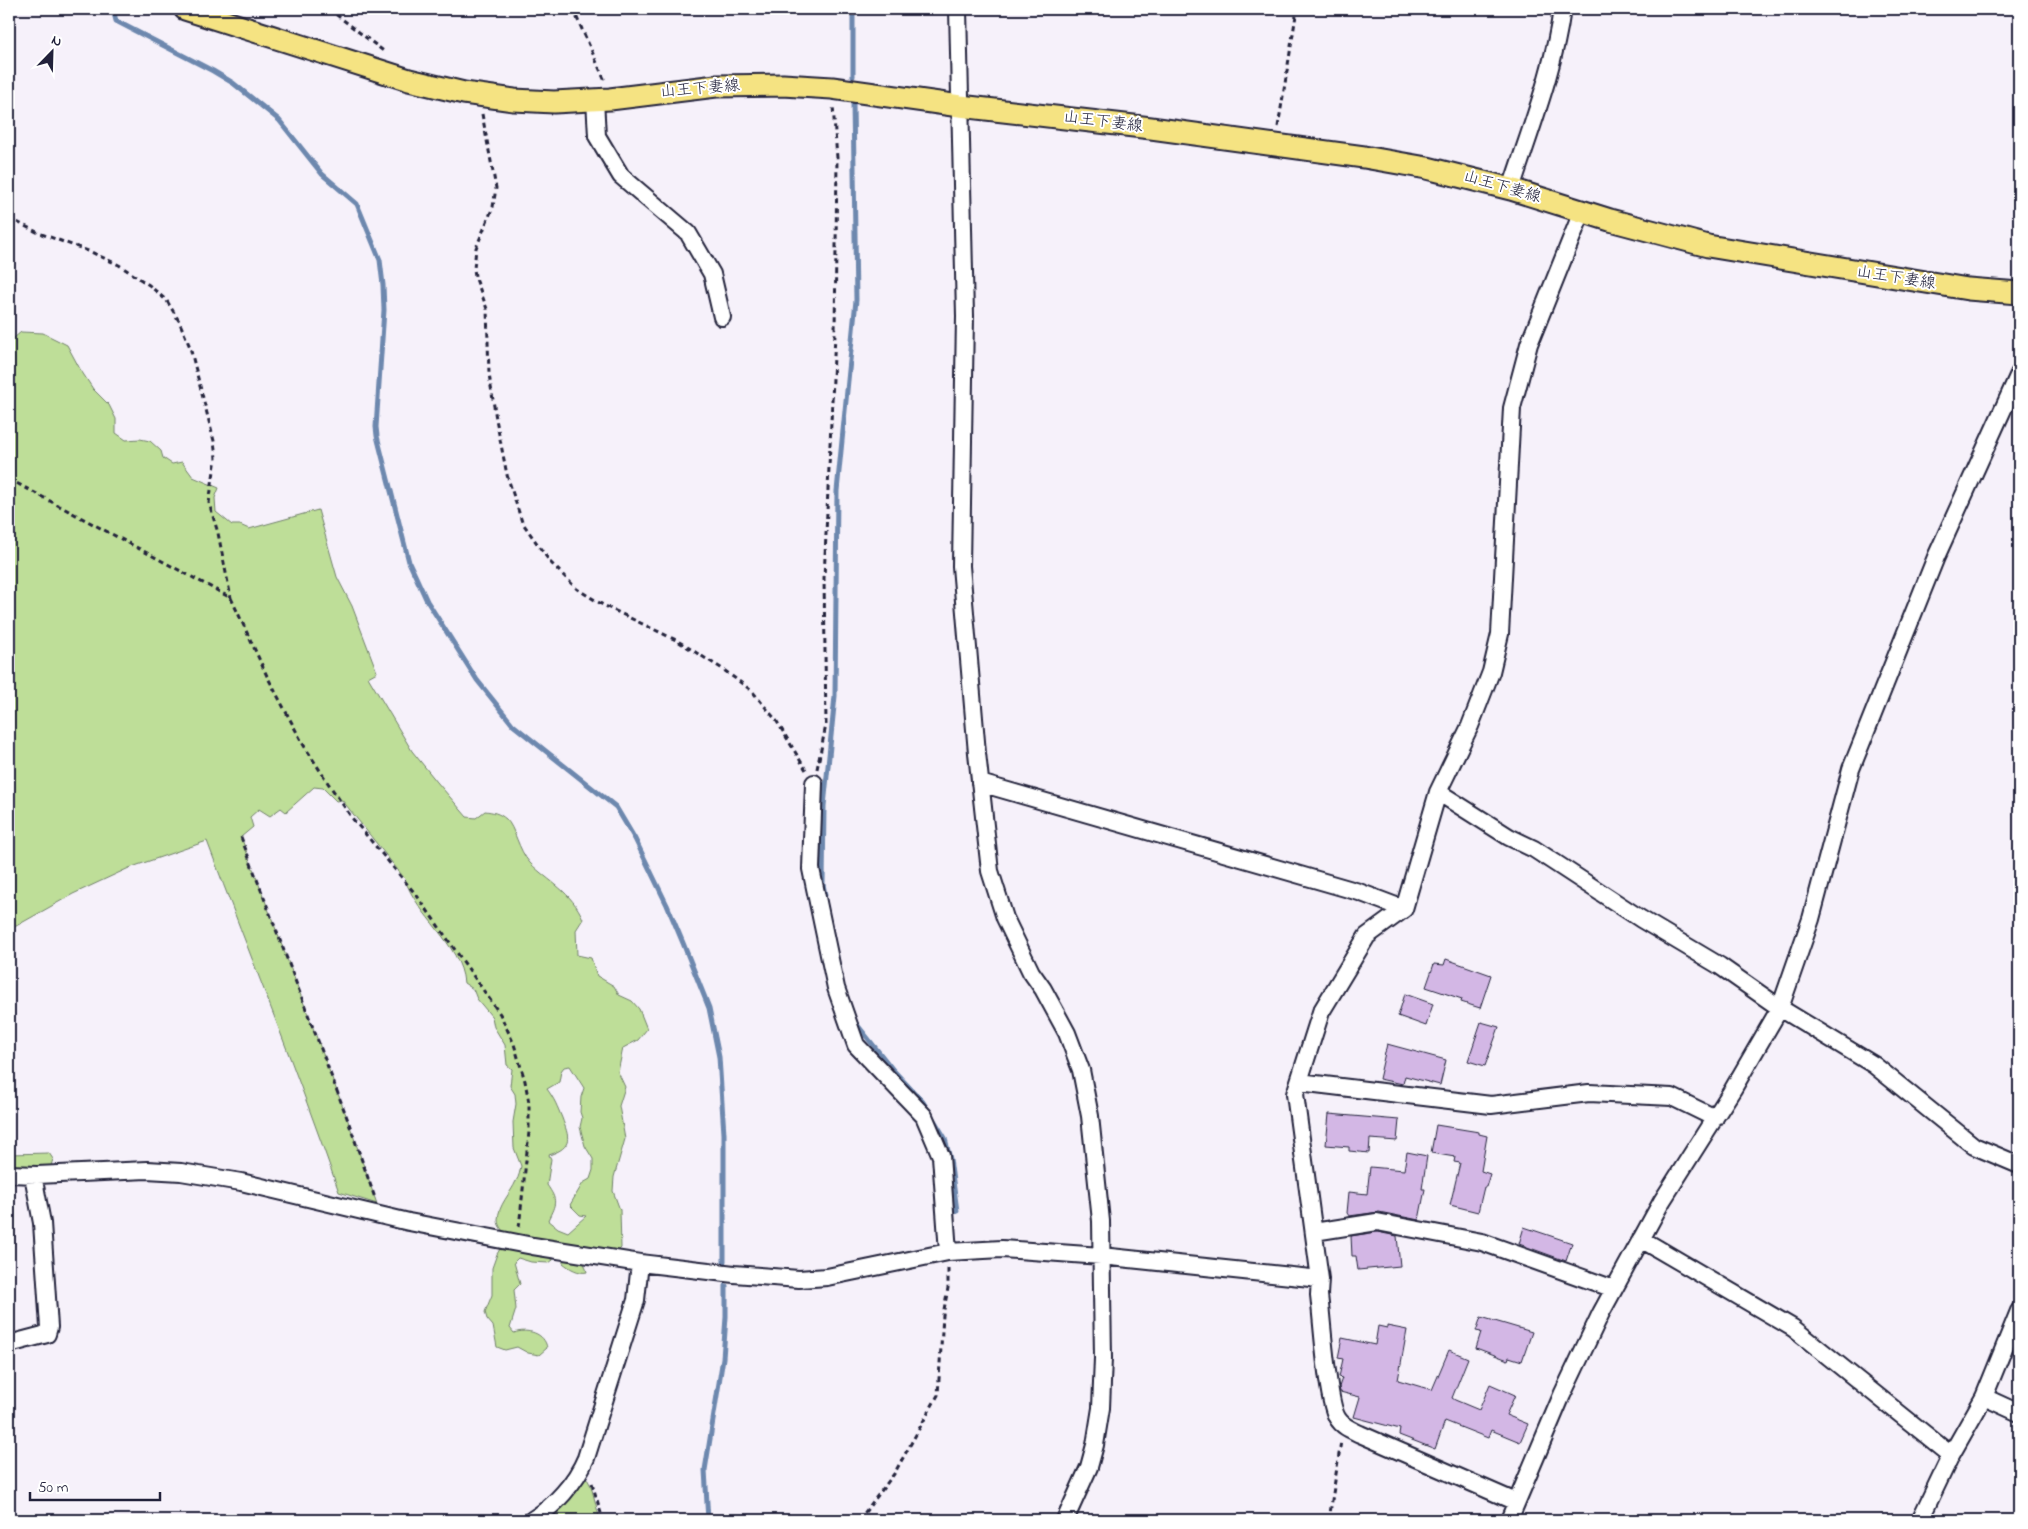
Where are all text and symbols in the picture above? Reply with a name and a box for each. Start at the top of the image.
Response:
north arrow [28,28,78,78]
text: N [48,30,65,53]
street label: 山王下妻線 [659,74,741,104]
street label: 山王下妻線 [1062,105,1144,139]
street label: 山王下妻線 [1460,164,1544,210]
street label: 山王下妻線 [1855,260,1937,296]
scale bar [30,1469,160,1501]
text: 50 m [38,1477,69,1499]

